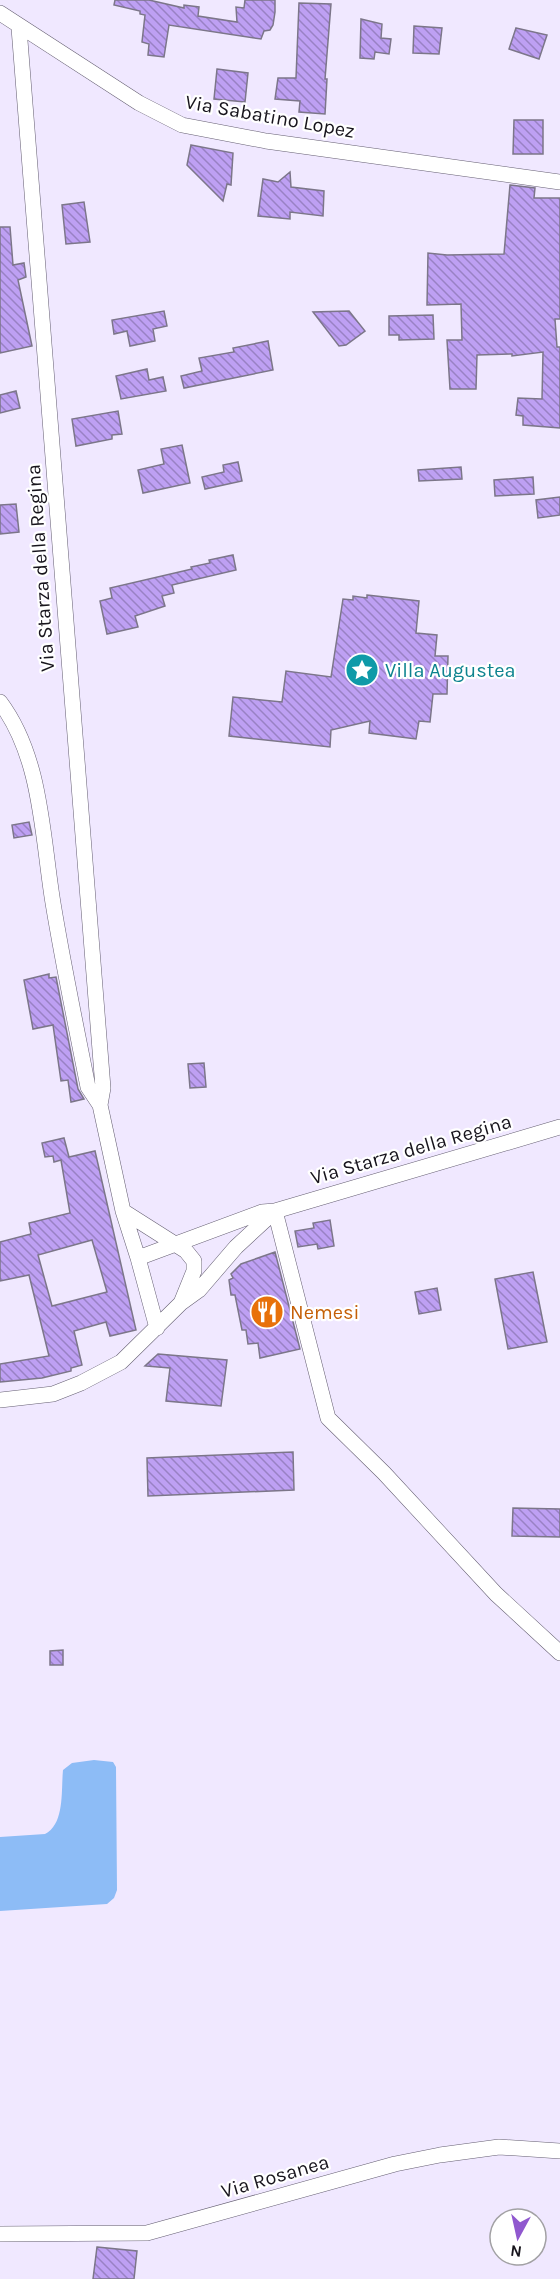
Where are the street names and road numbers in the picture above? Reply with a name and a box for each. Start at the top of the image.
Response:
street label: Via Sabatino Lopez [183,90,357,143]
street label: Via Starza della Regina [22,463,59,673]
street label: Via Starza della Regina [308,1110,514,1189]
street label: Via Rosanea [219,2150,332,2203]

